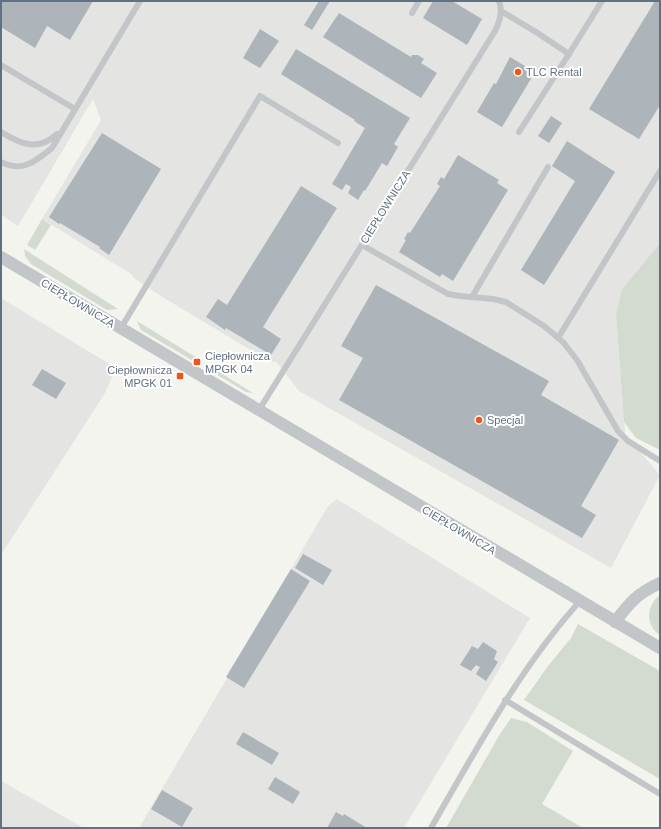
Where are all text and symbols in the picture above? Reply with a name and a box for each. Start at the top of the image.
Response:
place label: TLC Rental [526,66,582,78]
marker: TLC Rental [513,67,523,77]
street label: CIEPŁOWNICZA [358,168,413,246]
street label: CIEPŁOWNICZA [39,276,118,330]
place label: Ciepłownicza MPGK 04 [205,350,271,375]
marker: Ciepłownicza MPGK 04 [192,357,202,367]
place label: Ciepłownicza MPGK 01 [107,364,173,389]
marker: Ciepłownicza MPGK 01 [175,371,185,381]
place label: Specjal [487,414,523,426]
marker: Specjal [474,415,484,425]
street label: CIEPŁOWNICZA [420,503,499,557]

